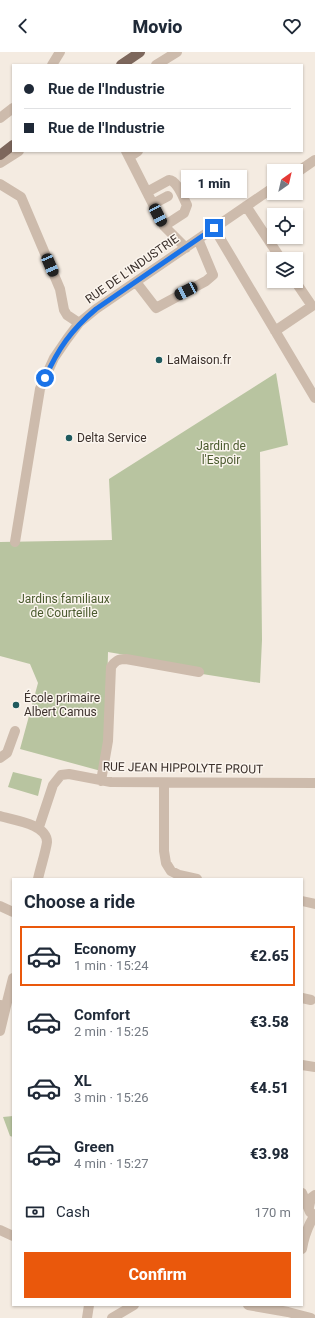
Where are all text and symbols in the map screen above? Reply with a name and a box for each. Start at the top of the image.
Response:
icon: back [12,15,34,37]
icon: heart [281,15,303,37]
text: Movio [133,16,182,37]
text: Rue de l'Industrie [48,80,164,98]
text: Rue de l'Industrie [48,119,164,137]
north arrow [267,164,303,200]
map controls [267,164,303,288]
callout: 1 min [181,170,247,198]
text: 1 min [198,176,230,191]
car [147,202,169,228]
button: locate [267,208,303,244]
route end [205,219,223,237]
street label: RUE DE L'INDUSTRIE [83,231,181,306]
car [40,252,60,278]
button: layers [267,252,303,288]
car [173,280,199,302]
place label: LaMaison.fr [167,353,231,367]
marker: LaMaison.fr [154,355,164,365]
route start [36,369,54,387]
place label: Delta Service [77,431,147,445]
marker: Delta Service [64,433,74,443]
park label: Jardin de l'Espoir [196,439,246,467]
park label: Jardins familiaux de Courteille [18,592,110,620]
place label: École primaire Albert Camus [24,690,100,719]
marker: École primaire Albert Camus [11,700,21,710]
street label: RUE JEAN HIPPOLYTE PROUT [103,760,263,776]
text: Choose a ride [24,891,135,912]
icon: car [26,938,62,974]
text: Economy [74,940,136,958]
text: €2.65 [250,947,289,965]
text: 1 min · 15:24 [74,958,149,973]
icon: car [26,1004,62,1040]
text: Comfort [74,1006,130,1024]
text: €3.58 [250,1013,289,1031]
text: 2 min · 15:25 [74,1024,149,1039]
icon: car [26,1070,62,1106]
text: XL [74,1072,92,1090]
text: €4.51 [250,1079,289,1097]
text: 3 min · 15:26 [74,1090,149,1105]
icon: car [26,1136,62,1172]
text: Green [74,1138,114,1156]
text: €3.98 [250,1145,289,1163]
text: 4 min · 15:27 [74,1156,149,1171]
icon: cash [24,1201,46,1223]
text: Cash [56,1203,90,1221]
text: 170 m [254,1205,291,1220]
button: Confirm [24,1252,291,1298]

